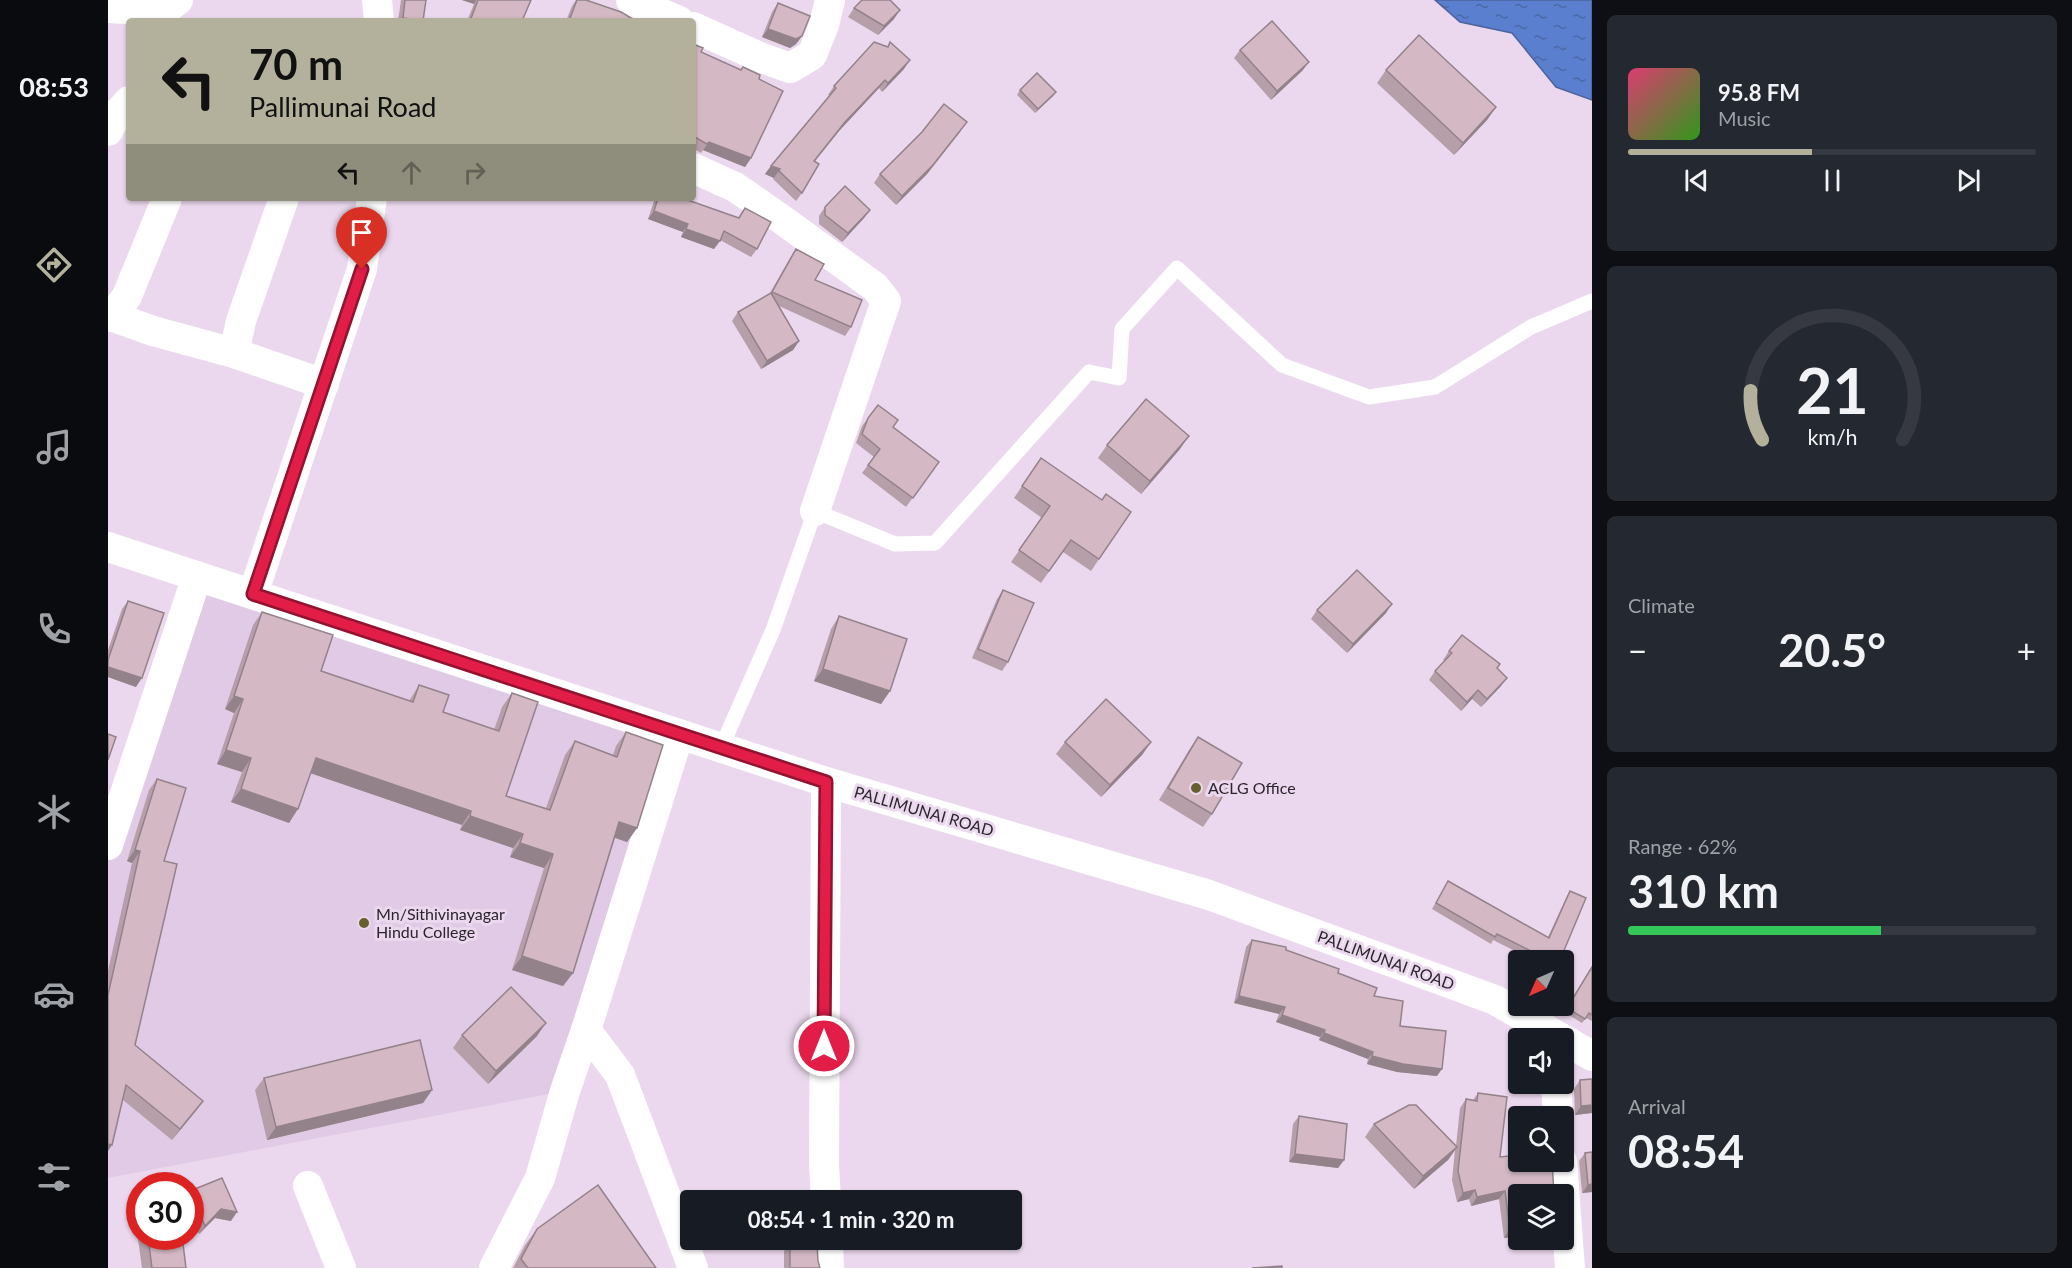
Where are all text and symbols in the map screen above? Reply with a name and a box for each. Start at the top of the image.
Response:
text: 70 m [249,39,343,89]
icon: left [150,42,228,120]
text: 08:53 [19,70,89,103]
text: 95.8 FM [1718,79,1800,106]
text: Pallimunai Road [249,90,436,123]
text: Music [1718,106,1771,130]
icon: left [332,156,365,189]
icon: ahead [395,156,428,189]
icon: right [458,156,491,189]
icon: previous [1680,164,1713,197]
icon: pause [1816,164,1849,197]
icon: next [1952,164,1985,197]
pin [336,207,387,269]
icon: arrive [345,216,378,249]
icon: directions [33,244,75,286]
text: 21 [1796,353,1868,428]
text: km/h [1807,425,1857,451]
icon: music [33,426,75,468]
text: Climate [1628,593,1695,617]
icon: phone [33,608,75,650]
text: 20.5° [1778,623,1886,677]
text: − [1628,630,1647,670]
text: + [2017,630,2036,670]
place label: ACLG Office [1208,778,1296,797]
marker: ACLG Office [1189,781,1203,795]
street label: PALLIMUNAI ROAD [852,782,996,840]
icon: climate [33,791,75,833]
text: Range · 62% [1628,834,1737,858]
text: 310 km [1628,864,1779,918]
place label: Mn/Sithivinayagar Hindu College [376,904,505,941]
marker: Mn/Sithivinayagar Hindu College [357,916,371,930]
street label: PALLIMUNAI ROAD [1315,926,1457,993]
north arrow [1508,950,1574,1016]
map controls [1508,950,1574,1250]
icon: car [33,973,75,1015]
position arrow [792,1014,856,1078]
button: sound [1508,1028,1574,1094]
text: Arrival [1628,1094,1686,1118]
button: search [1508,1106,1574,1172]
text: 08:54 [1628,1124,1744,1178]
icon: filters [33,1156,75,1198]
speed limit sign: 30 [126,1172,204,1250]
button: layers [1508,1184,1574,1250]
text: 08:54 · 1 min · 320 m [748,1206,954,1233]

